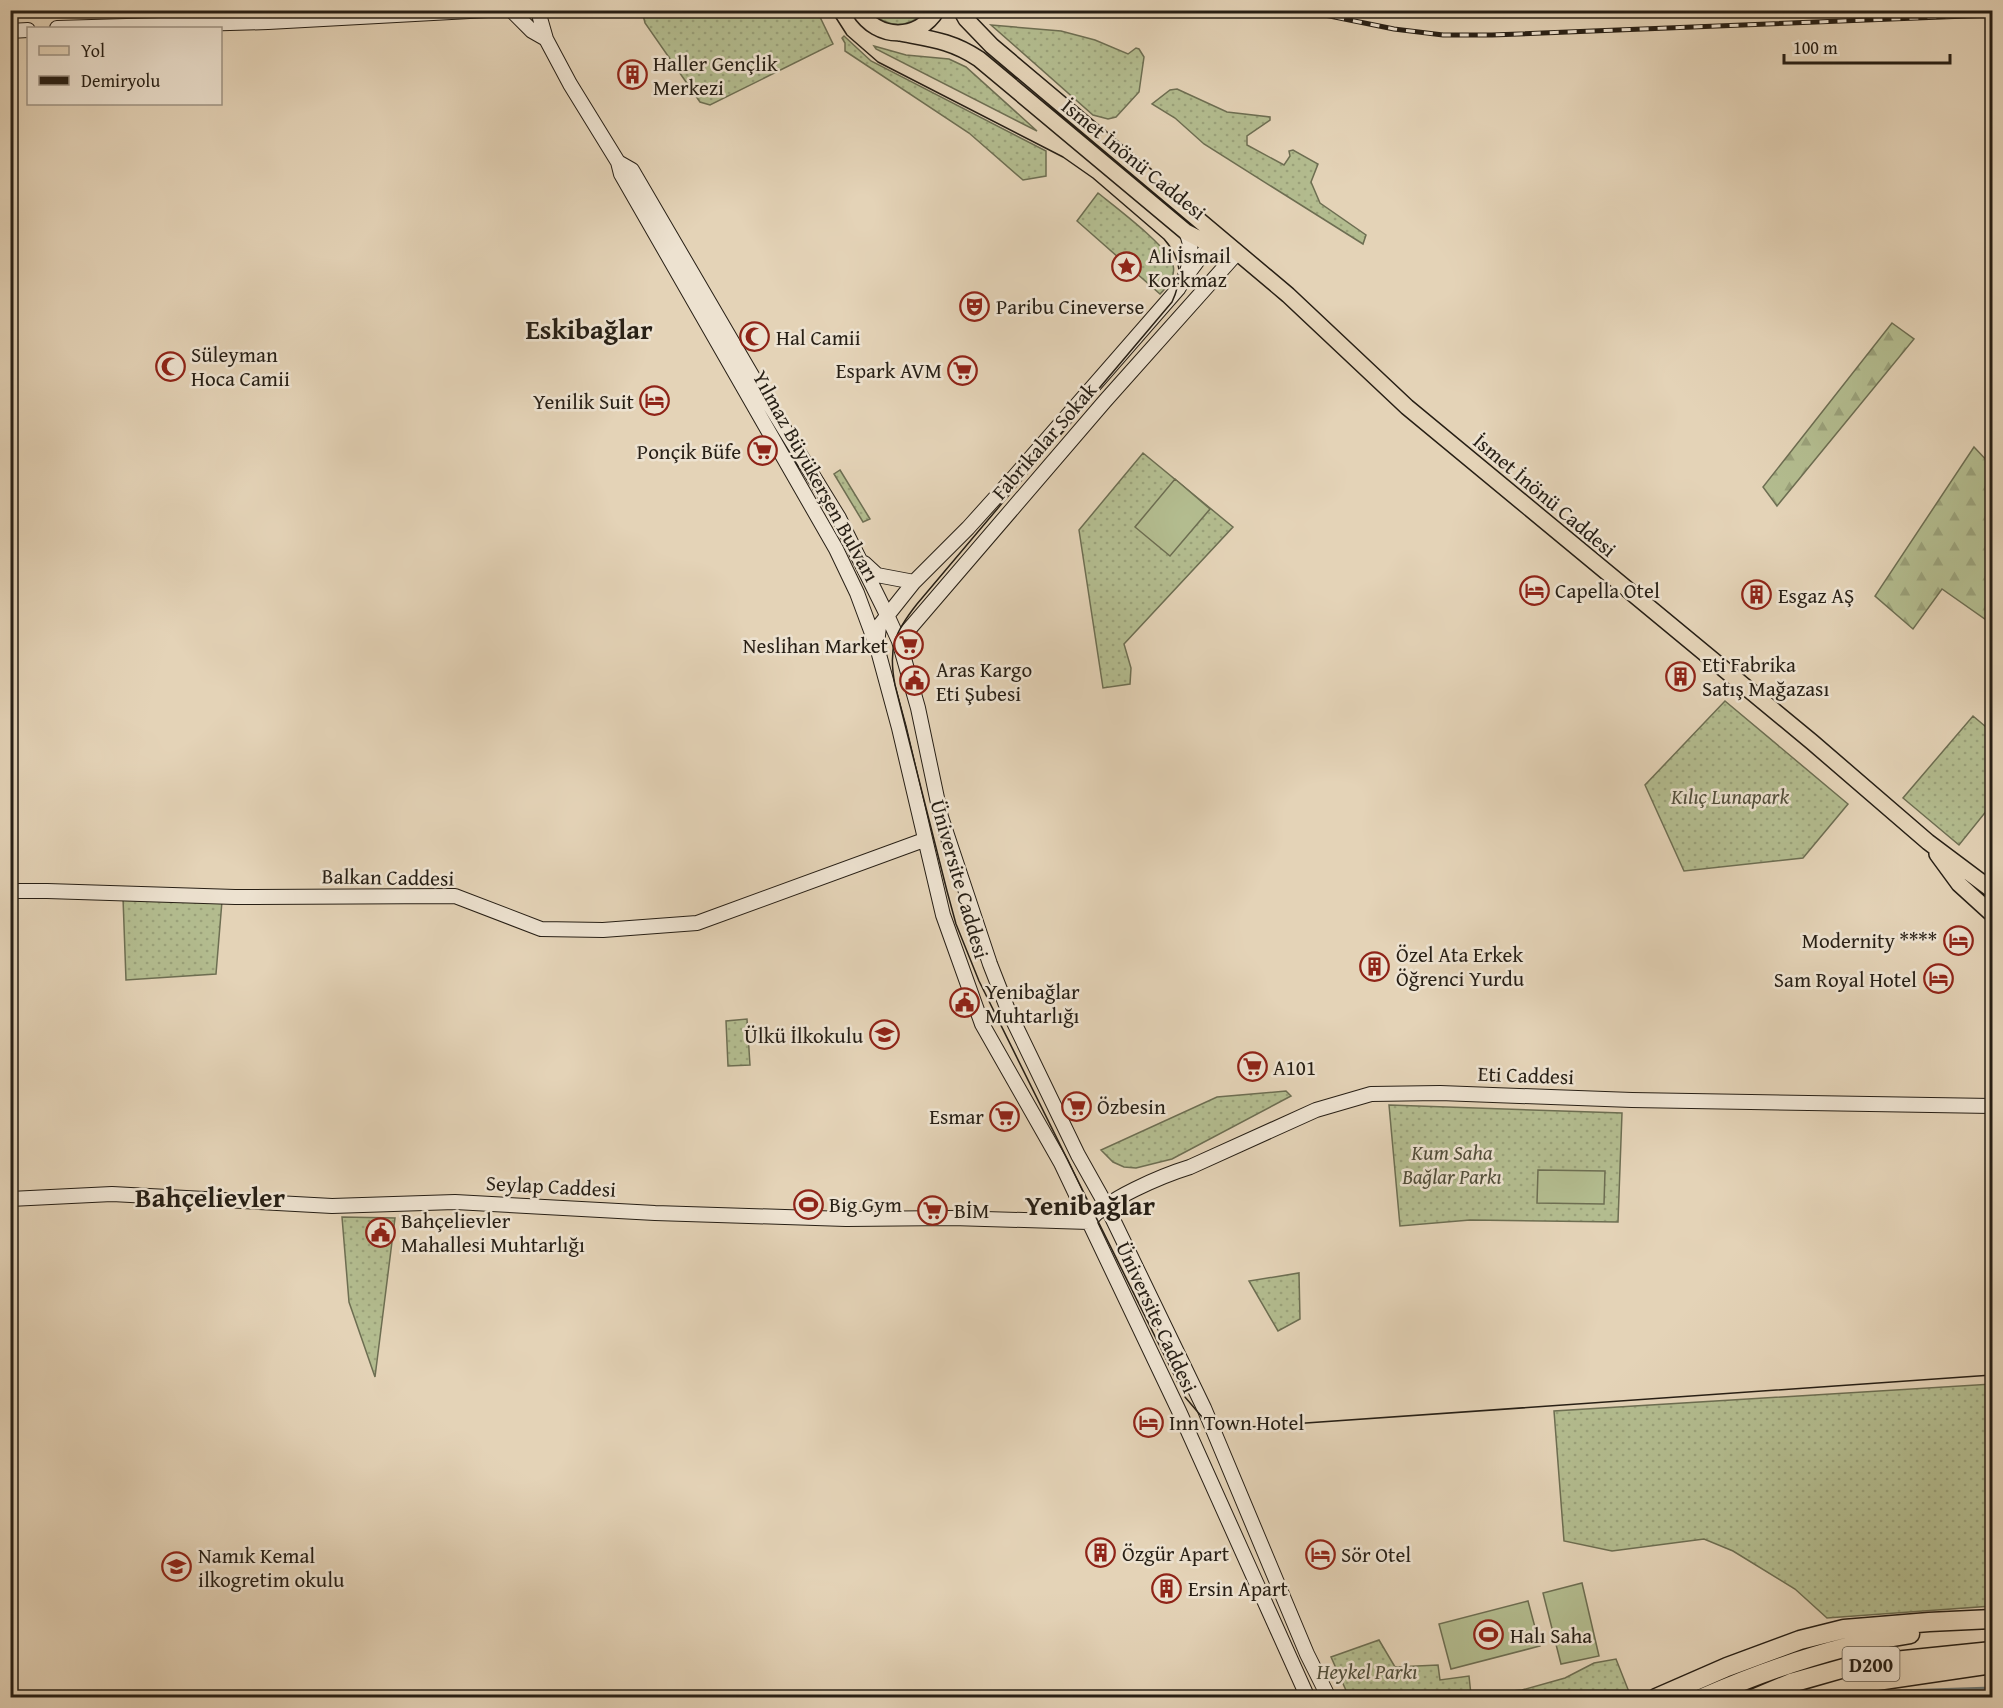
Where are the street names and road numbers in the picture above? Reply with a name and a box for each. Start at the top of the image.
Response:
street label: İsmet İnönü Caddesi [1055,91,1213,227]
street label: Yılmaz Büyükerşen Bulvarı [745,365,887,587]
street label: Fabrikalar Sokak [984,375,1104,507]
street label: İsmet İnönü Caddesi [1467,426,1623,564]
street label: Üniversite Caddesi [923,796,998,962]
street label: Balkan Caddesi [321,860,455,894]
street label: Eti Caddesi [1477,1058,1575,1092]
street label: Seylap Caddesi [485,1167,617,1205]
street label: Üniversite Caddesi [1108,1236,1206,1398]
road number: D200 [1842,1647,1900,1681]

